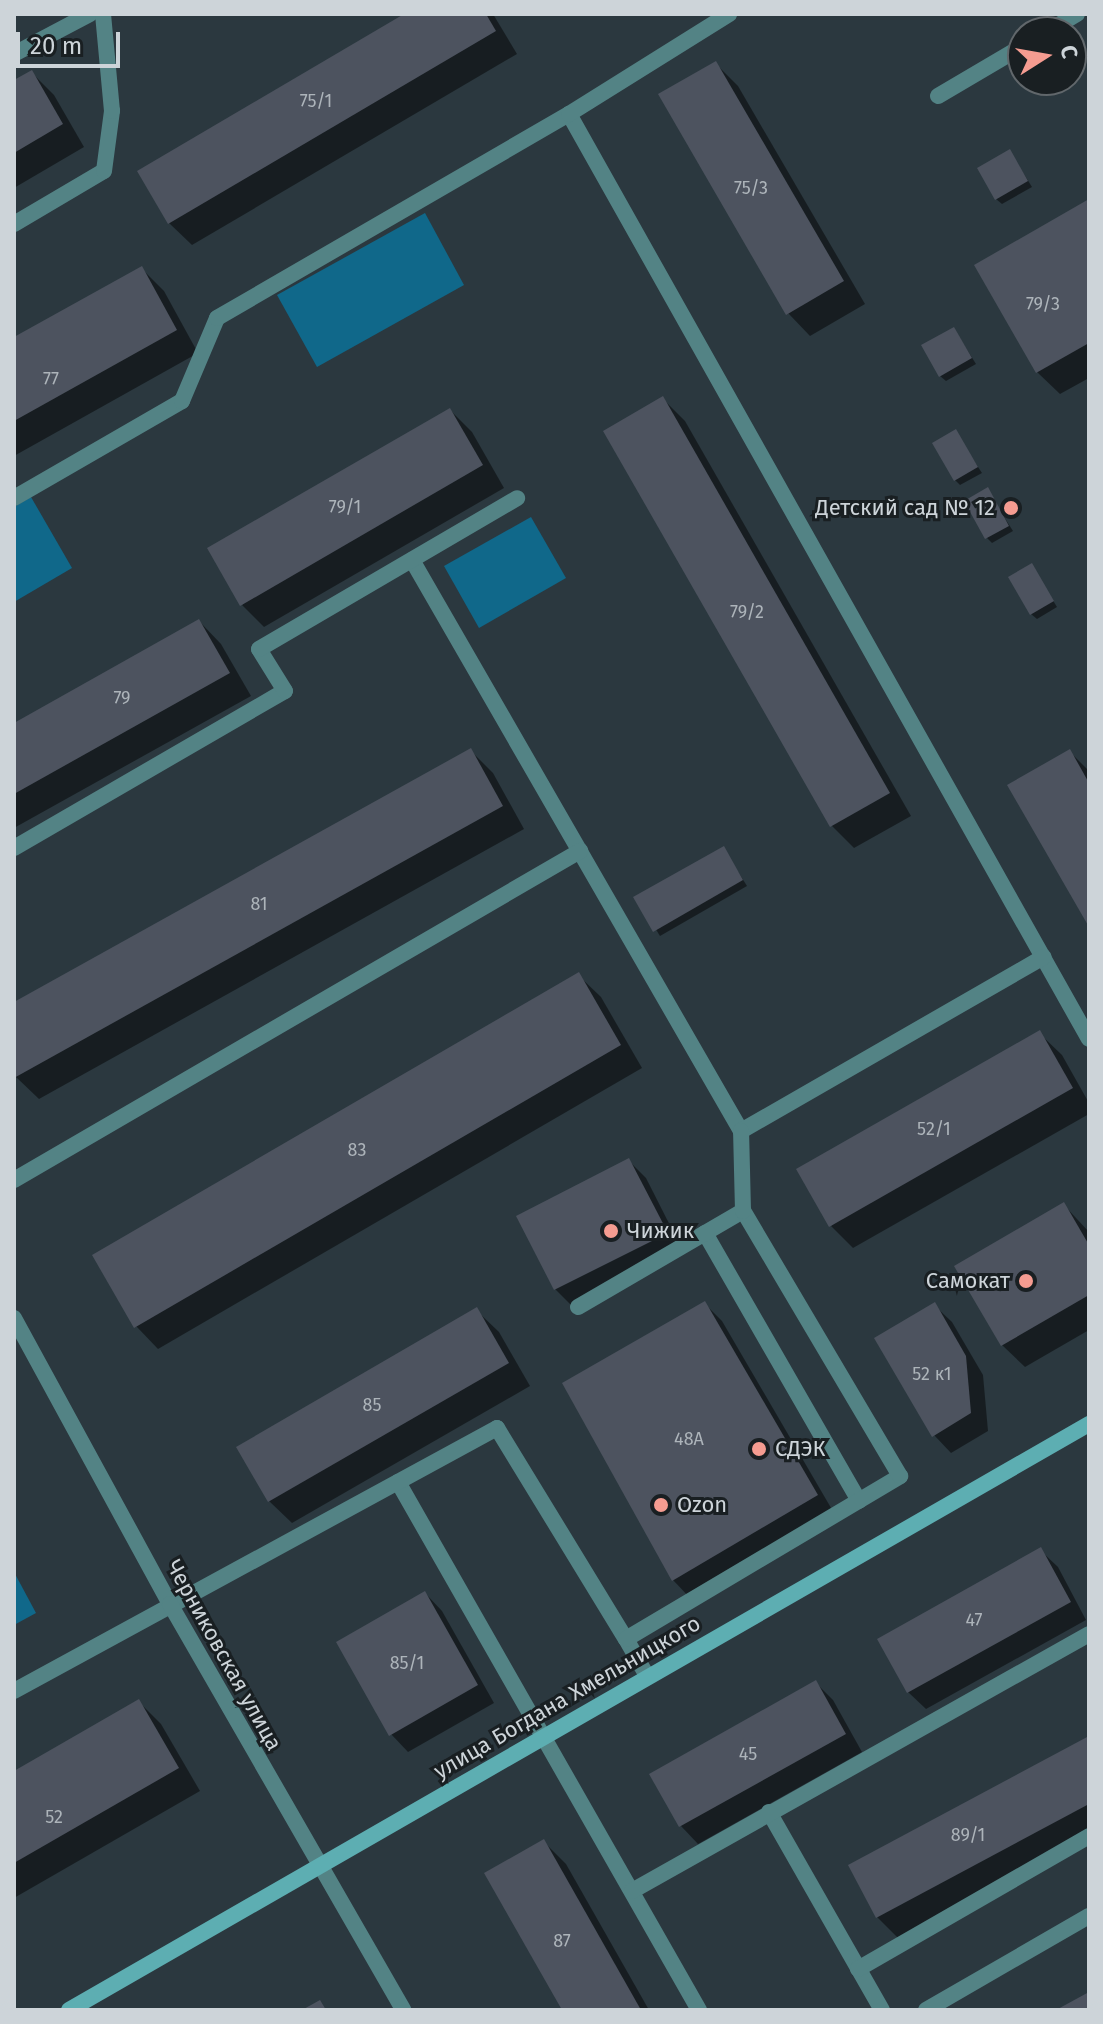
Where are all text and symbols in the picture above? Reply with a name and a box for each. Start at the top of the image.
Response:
scale bar [20,16,124,66]
north arrow [1007,16,1087,96]
text: 20 m [30,32,82,60]
text: С [1055,43,1084,60]
house number: 75/1 [300,90,332,112]
house number: 75/3 [734,177,768,199]
house number: 79/3 [1026,293,1060,315]
house number: 77 [43,368,59,390]
place label: Детский сад № 12 [815,495,995,521]
house number: 79/1 [329,496,361,518]
marker: Детский сад № 12 [1002,499,1020,517]
house number: 79/2 [730,601,764,623]
house number: 79 [113,687,131,709]
house number: 81 [250,893,268,915]
house number: 52/1 [917,1118,951,1140]
house number: 83 [348,1139,366,1161]
place label: Чижик [627,1218,694,1244]
marker: Чижик [602,1222,620,1240]
place label: Самокат [926,1268,1010,1294]
marker: Самокат [1017,1272,1035,1290]
house number: 52 к1 [912,1363,952,1385]
house number: 85 [363,1394,381,1416]
house number: 48А [674,1428,704,1450]
place label: СДЭК [775,1436,826,1462]
marker: СДЭК [750,1440,768,1458]
place label: Ozon [677,1492,727,1518]
marker: Ozon [652,1496,670,1514]
street label: Черниковская улица [161,1555,287,1755]
house number: 47 [965,1609,983,1631]
street label: улица Богдана Хмельницкого [429,1610,705,1784]
house number: 85/1 [390,1652,424,1674]
house number: 45 [739,1743,757,1765]
house number: 52 [45,1806,63,1828]
house number: 89/1 [951,1824,985,1846]
house number: 87 [553,1930,571,1952]

